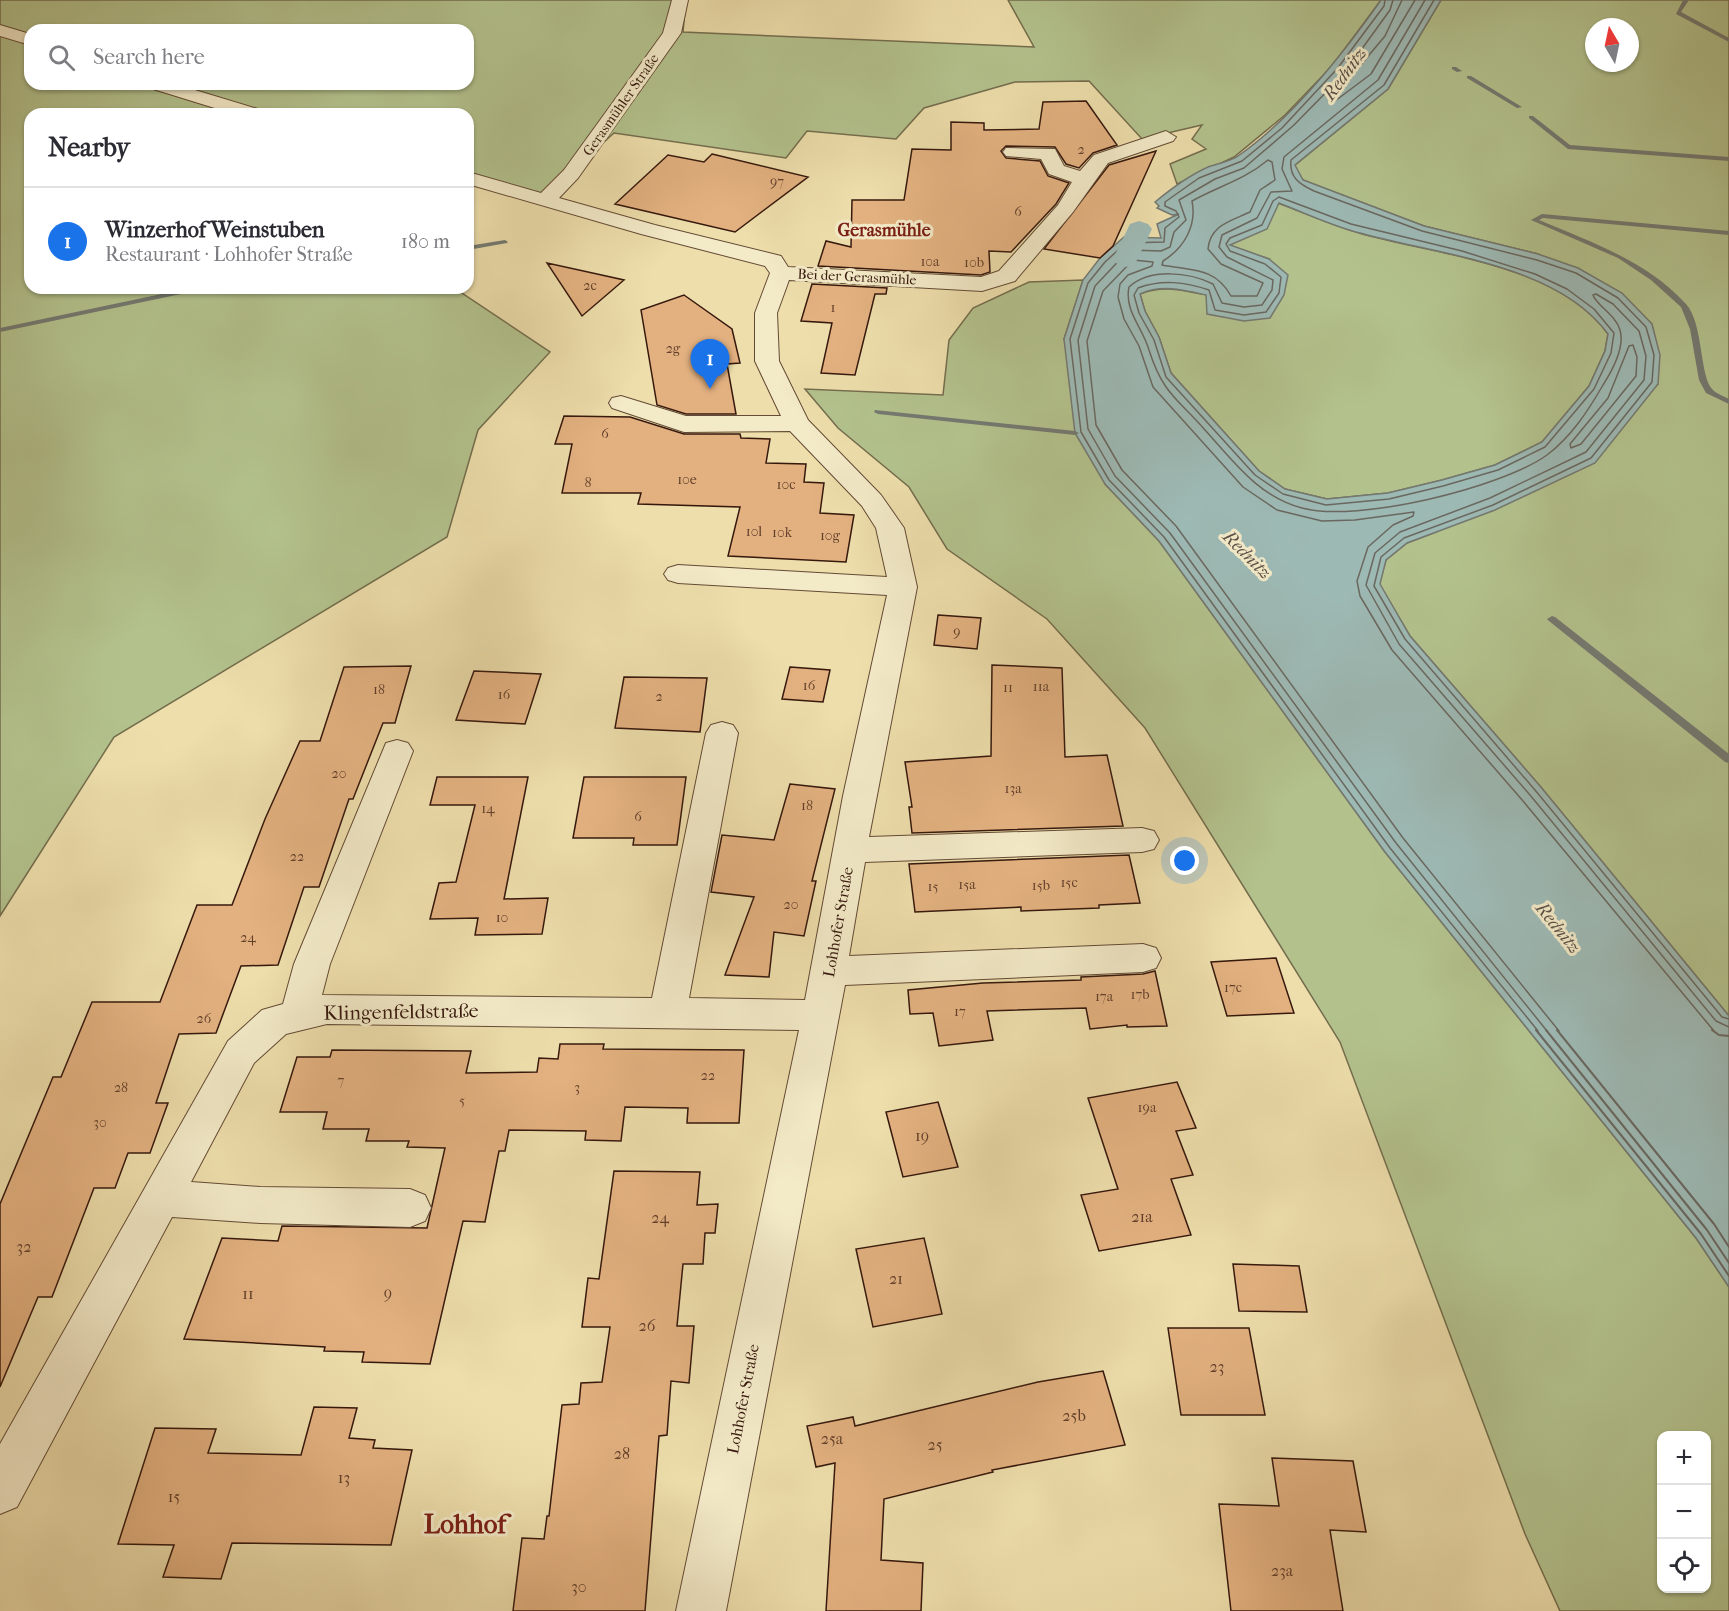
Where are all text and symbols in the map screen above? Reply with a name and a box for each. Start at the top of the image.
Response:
north arrow [1585,18,1639,72]
search box [24,24,474,90]
icon: search [45,41,78,74]
text: Search here [93,44,205,70]
water label: Rednitz [1318,44,1371,105]
street label: Gerasmühler Straße [579,51,663,159]
text: Nearby [48,132,130,163]
house number: 2 [1077,141,1085,158]
house number: 97 [770,173,784,190]
house number: 6 [1014,203,1022,220]
text: Winzerhof Weinstuben [105,217,325,243]
district label: Gerasmühle [837,220,931,241]
text: 1 [64,230,71,253]
text: 180 m [401,230,450,253]
text: Restaurant · Lohhofer Straße [105,243,353,266]
house number: 10a [920,253,940,270]
house number: 10b [964,254,984,271]
street label: Bei der Gerasmühle [797,265,917,289]
house number: 2c [583,277,597,294]
house number: 1 [831,299,836,316]
house number: 2g [666,340,681,357]
pin: 1 [690,340,730,389]
house number: 6 [601,425,609,442]
house number: 10e [677,471,697,488]
house number: 8 [584,474,592,491]
house number: 10c [777,476,795,493]
house number: 10l [746,523,762,540]
house number: 10k [772,524,793,541]
water label: Rednitz [1218,526,1276,584]
house number: 10g [820,527,841,544]
house number: 9 [953,623,961,640]
house number: 16 [803,677,816,694]
house number: 11a [1033,678,1050,695]
house number: 11 [1003,679,1013,696]
house number: 18 [373,681,385,698]
house number: 16 [498,686,511,703]
house number: 2 [655,688,663,705]
house number: 20 [332,765,346,782]
house number: 13a [1004,780,1022,797]
house number: 18 [801,797,813,814]
house number: 14 [481,800,495,817]
house number: 6 [634,808,642,825]
your location [1170,846,1199,875]
house number: 22 [290,848,304,865]
street label: Lohhofer Straße [819,865,857,979]
house number: 15c [1060,874,1078,891]
house number: 15a [958,876,976,893]
house number: 15b [1032,877,1050,894]
house number: 15 [928,878,939,895]
house number: 20 [784,896,798,913]
water label: Rednitz [1530,897,1585,958]
house number: 10 [496,909,508,926]
house number: 24 [240,929,256,946]
house number: 17c [1224,979,1242,996]
house number: 17b [1130,986,1150,1003]
house number: 17a [1095,988,1114,1005]
street label: Klingenfeldstraße [323,999,479,1025]
house number: 17 [954,1003,966,1020]
house number: 26 [197,1010,212,1027]
house number: 22 [701,1067,715,1084]
house number: 7 [338,1072,345,1089]
house number: 28 [114,1079,128,1096]
house number: 3 [574,1079,580,1096]
house number: 5 [459,1092,465,1109]
house number: 19a [1138,1099,1157,1116]
house number: 30 [93,1114,107,1131]
house number: 19 [915,1126,929,1145]
house number: 21a [1131,1207,1153,1226]
house number: 24 [651,1208,669,1227]
house number: 32 [17,1237,31,1256]
house number: 21 [889,1269,903,1288]
house number: 9 [384,1283,392,1302]
house number: 11 [242,1284,254,1303]
house number: 26 [639,1316,656,1335]
street label: Lohhofer Straße [723,1342,763,1456]
house number: 23 [1210,1357,1224,1376]
house number: 25b [1062,1406,1086,1425]
house number: 25a [821,1429,844,1448]
map controls [1657,1431,1711,1593]
button: + [1657,1431,1711,1485]
house number: 25 [927,1435,943,1454]
house number: 28 [614,1444,630,1463]
house number: 13 [338,1468,350,1487]
button: − [1657,1485,1711,1539]
house number: 15 [168,1487,180,1506]
district label: Lohhof [424,1508,512,1540]
button: locate [1657,1539,1711,1593]
house number: 23a [1271,1561,1294,1580]
house number: 30 [571,1577,587,1596]

